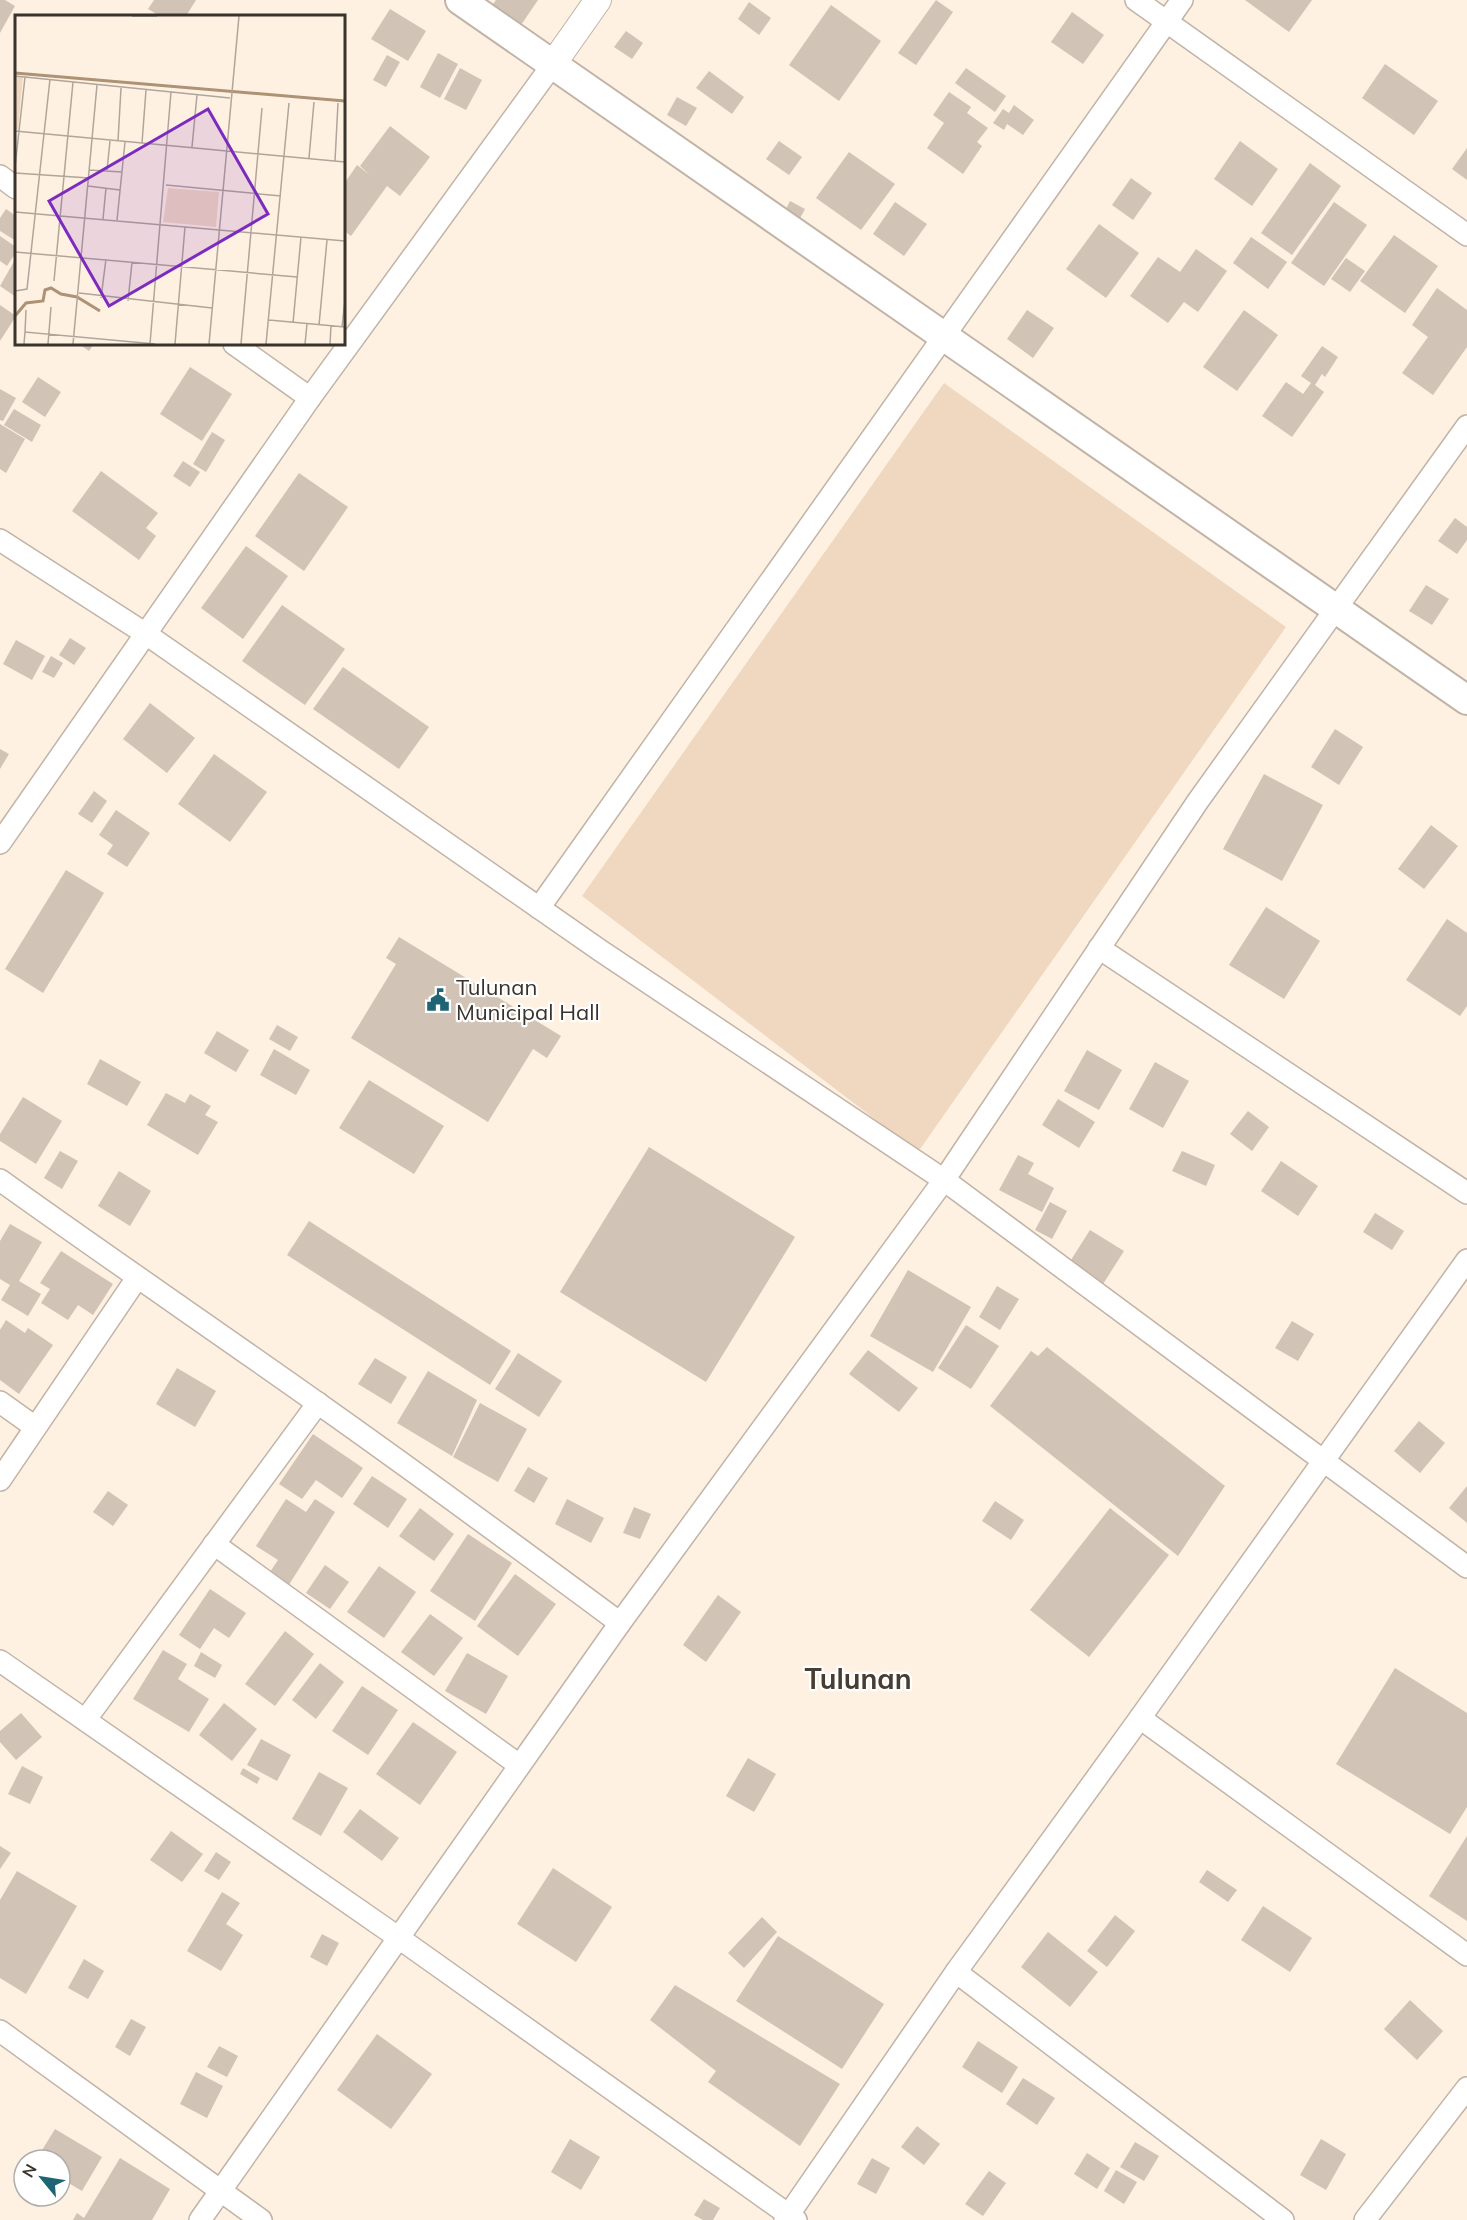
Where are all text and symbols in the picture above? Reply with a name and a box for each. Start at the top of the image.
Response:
inset map [15,15,345,345]
place label: Tulunan Municipal Hall [456,973,600,1026]
public building icon: Tulunan Municipal Hall [425,987,451,1013]
district label: Tulunan [804,1661,912,1696]
north arrow [12,2148,72,2208]
text: N [17,2160,41,2181]

